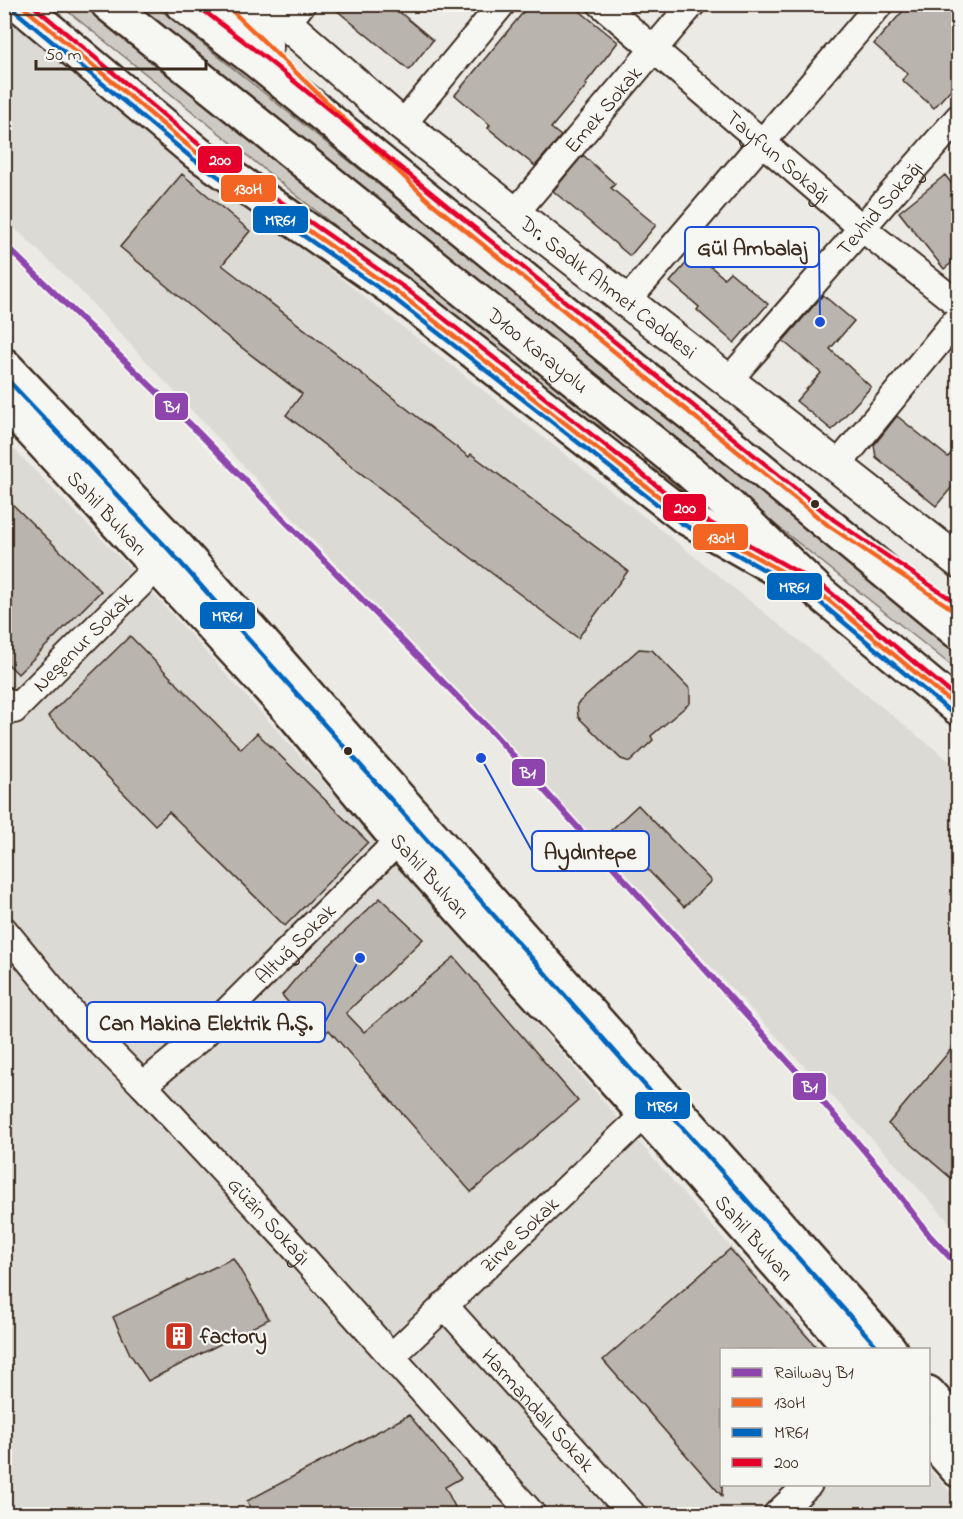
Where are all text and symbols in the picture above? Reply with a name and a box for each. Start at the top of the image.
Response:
scale bar [36,33,206,71]
text: 50 m [45,43,82,69]
street label: Emek Sokak [559,60,651,161]
street label: Tayfun Sokağı [718,104,836,212]
line badge: 200 [197,145,243,174]
text: 200 [208,149,231,173]
street label: Tevhid Sokağı [831,155,931,263]
line badge: 130H [220,174,277,203]
text: 130H [234,178,262,202]
line badge: MR61 [252,205,309,234]
text: MR61 [265,209,296,233]
street label: Dr. Sadık Ahmet Caddesi [512,209,702,368]
callout: Gül Ambalaj [685,227,819,267]
text: Gül Ambalaj [697,234,808,266]
street label: D100 Karayolu [479,301,594,402]
line badge: B1 [154,392,189,421]
text: B1 [163,396,181,420]
street label: Sahil Bulvarı [58,465,153,563]
line badge: 200 [662,493,707,522]
text: 200 [673,497,696,521]
unlabelled marker [809,498,821,510]
line badge: 130H [692,523,749,551]
text: 130H [707,527,735,551]
line badge: MR61 [766,572,823,601]
text: MR61 [779,576,810,600]
street label: Neşenur Sokak [27,585,142,700]
line badge: MR61 [199,601,256,630]
text: MR61 [212,605,243,629]
unlabelled marker [342,745,354,757]
line badge: B1 [511,758,546,787]
text: B1 [519,762,537,786]
street label: Sahil Bulvarı [382,827,476,927]
callout: Aydıntepe [532,831,649,871]
text: Aydıntepe [544,838,637,871]
street label: Altuğ Sokak [249,897,344,992]
callout: Can Makina Elektrik A.Ş. [87,1002,325,1042]
text: Can Makina Elektrik A.Ş. [99,1009,313,1041]
line badge: B1 [792,1072,827,1101]
text: B1 [801,1076,819,1100]
line badge: MR61 [634,1091,691,1120]
text: MR61 [647,1095,678,1119]
street label: Güzin Sokağı [219,1171,317,1273]
street label: Sahil Bulvarı [706,1189,799,1289]
street label: Zirve Sokak [474,1190,567,1281]
building icon: factory [163,1320,195,1352]
place label: factory [199,1323,267,1355]
street label: Harmandalı Sokak [473,1343,601,1480]
legend [720,1348,930,1486]
text: Railway B1 [774,1361,854,1387]
text: 130H [774,1391,805,1417]
text: MR61 [774,1421,809,1447]
text: 200 [774,1451,799,1477]

